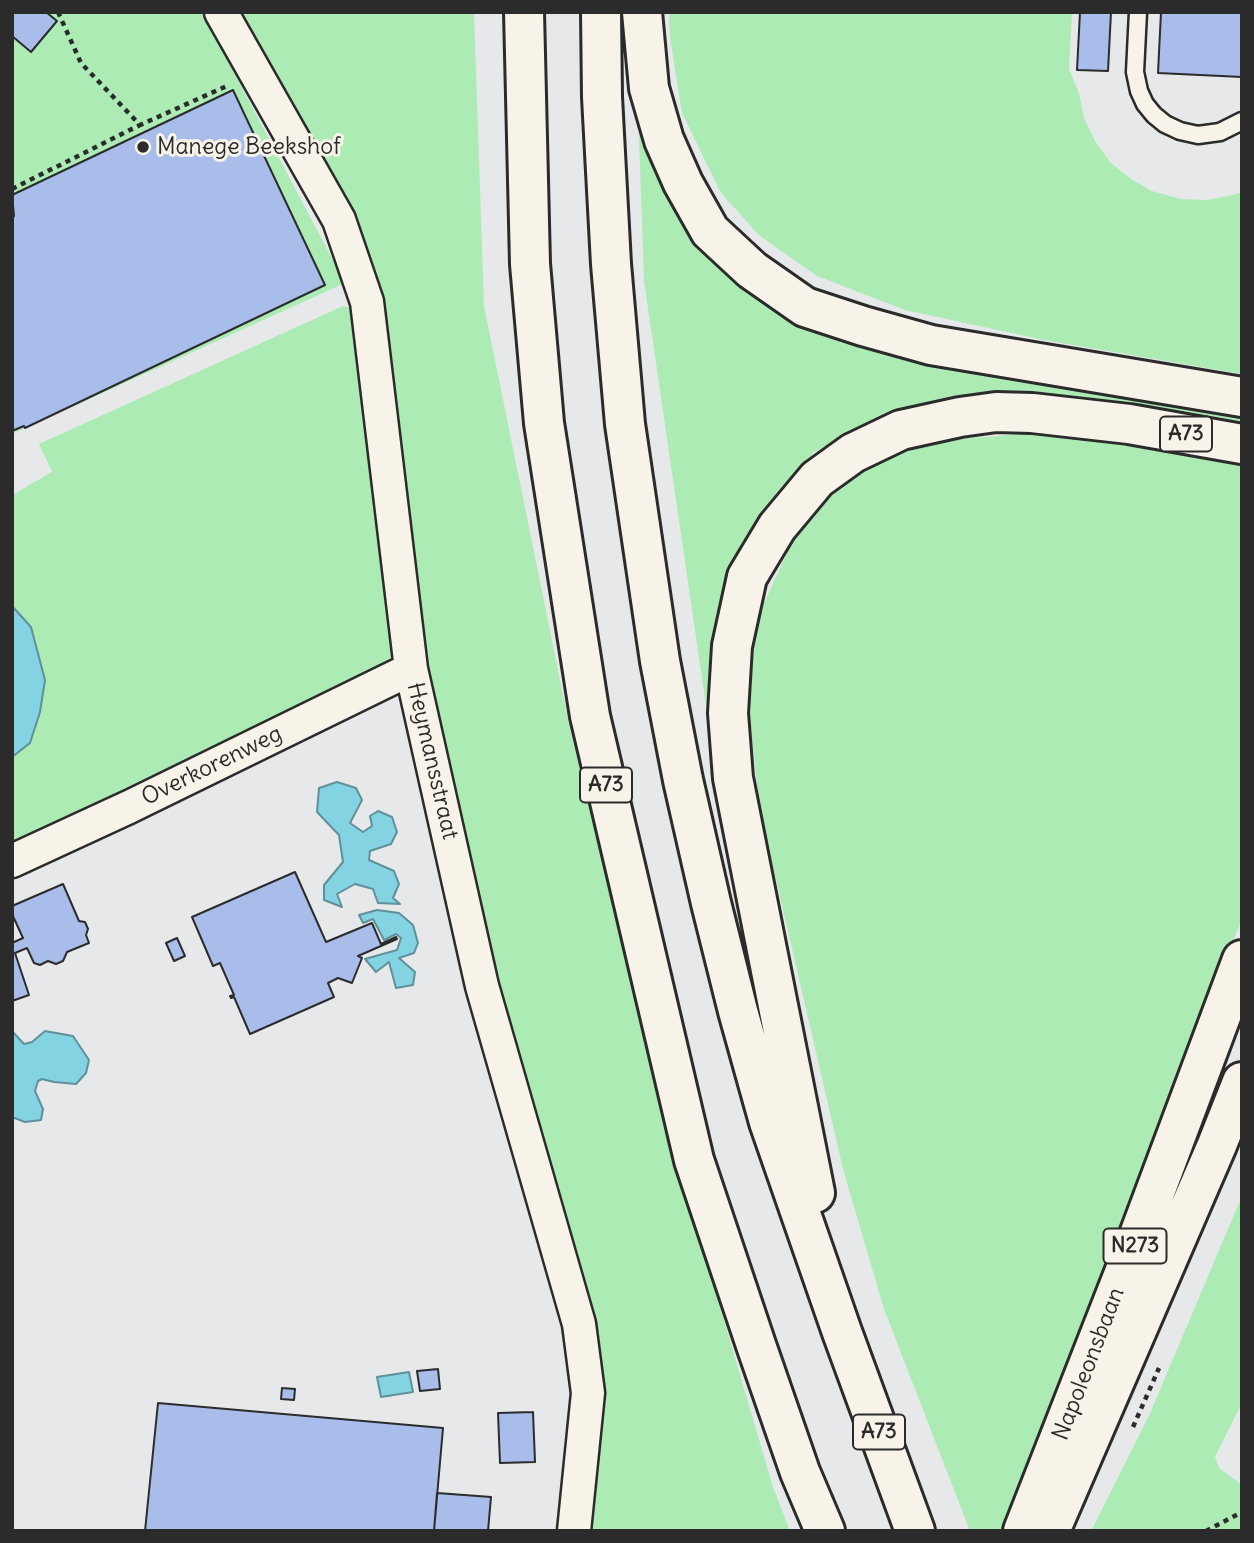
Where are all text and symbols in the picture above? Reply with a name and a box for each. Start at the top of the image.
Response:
place label: Manege Beekshof [157,133,341,161]
marker: Manege Beekshof [135,139,151,155]
road number: A73 [1160,416,1212,452]
street label: Heymansstraat [401,680,463,842]
street label: Overkorenweg [137,720,287,812]
road number: A73 [580,768,632,802]
road number: N273 [1104,1228,1166,1264]
street label: Napoleonsbaan [1047,1284,1131,1444]
road number: A73 [853,1414,905,1450]

